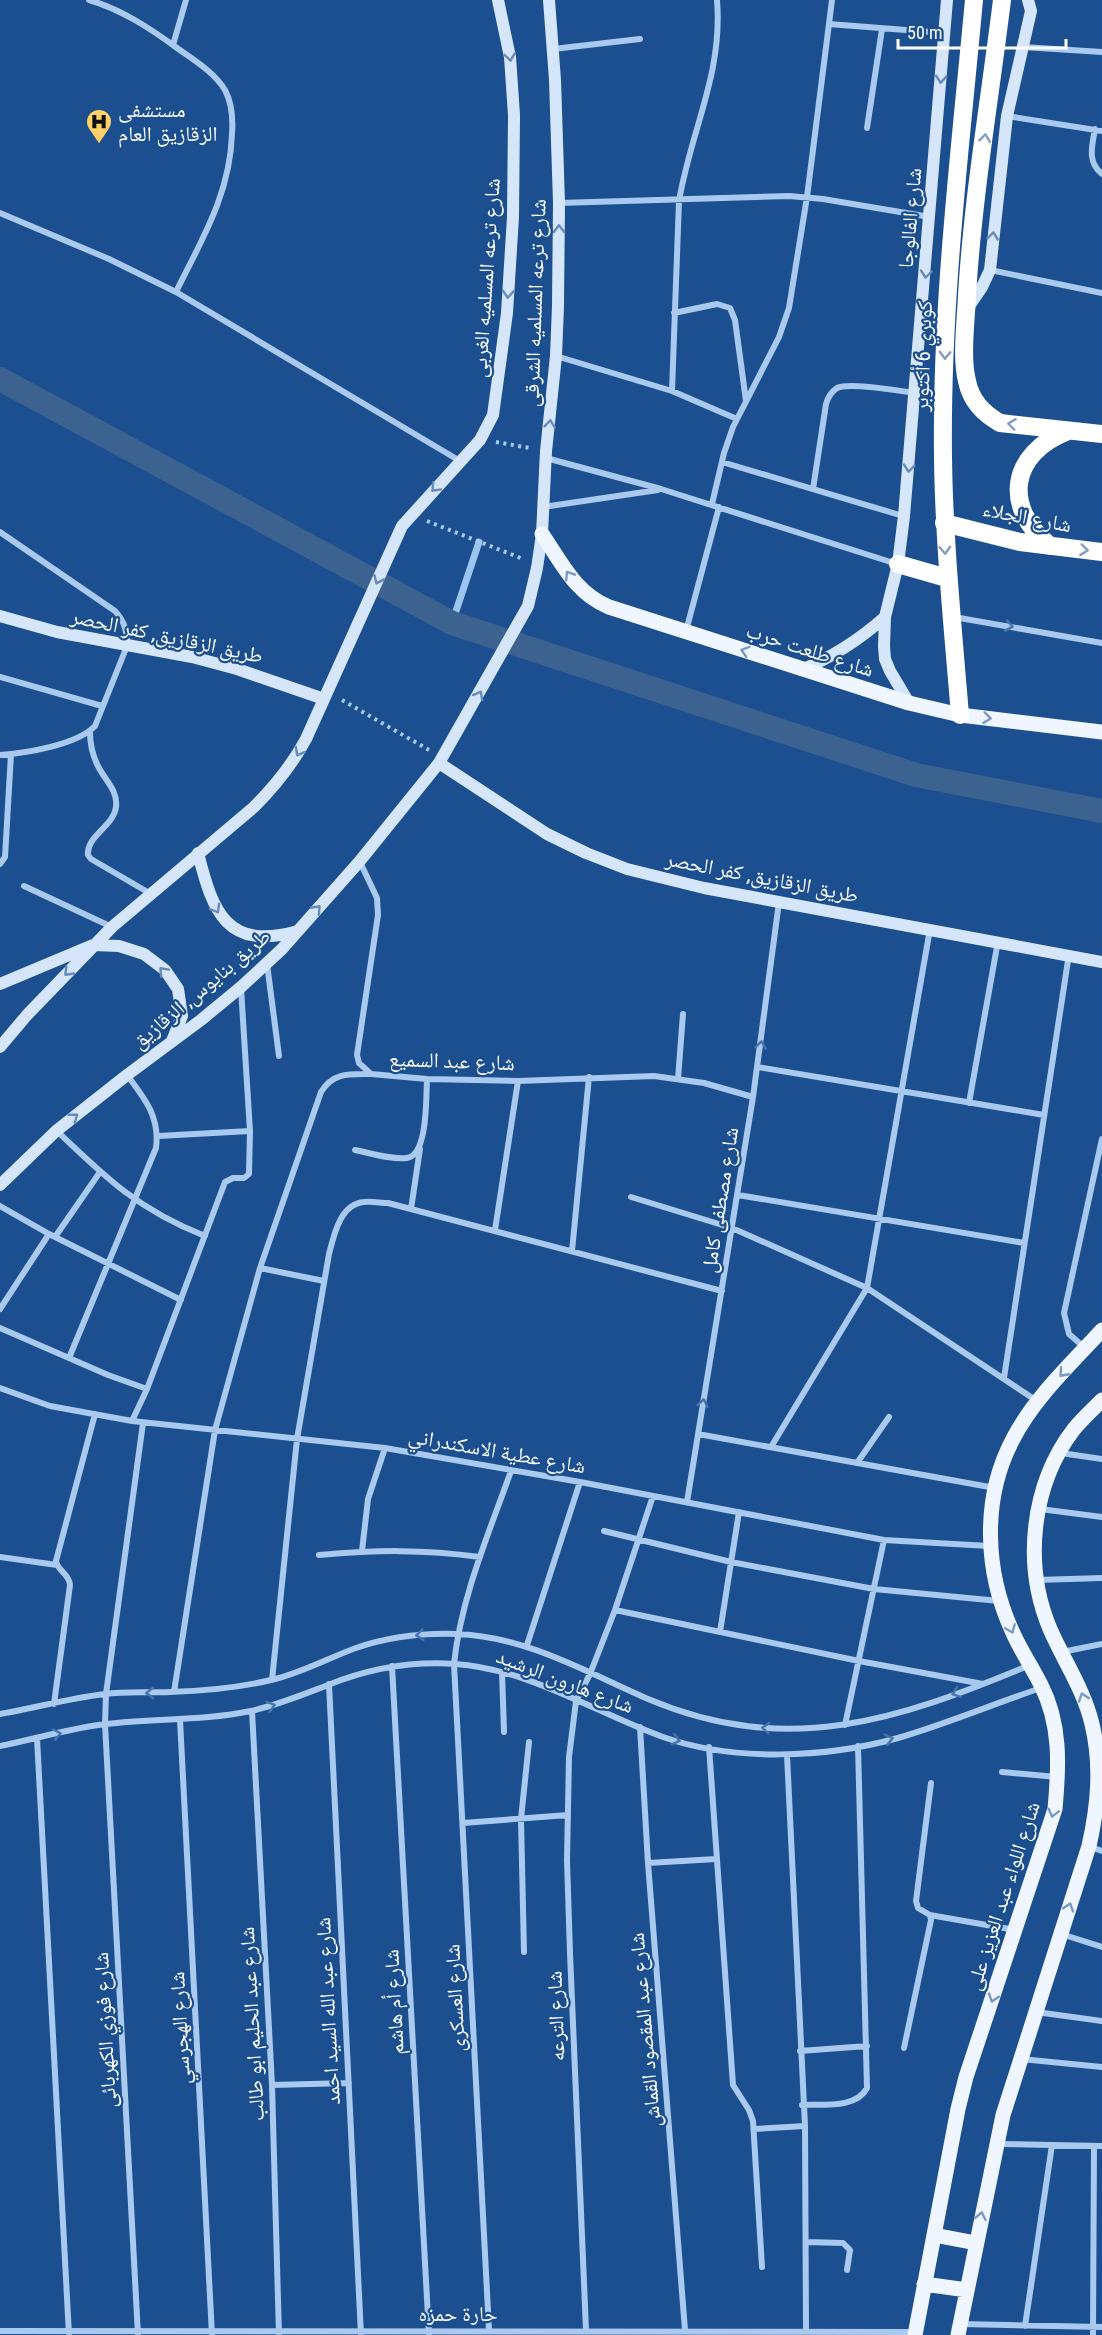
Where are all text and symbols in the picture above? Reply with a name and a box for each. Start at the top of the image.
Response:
scale bar [898,12,1066,50]
text: 50 m [907,22,942,43]
one-way arrow [503,53,515,62]
one-way arrow [934,75,947,84]
place label: مستشفى الزقازيق العام [118,98,217,148]
hospital icon: مستشفى الزقازيق العام [84,107,114,145]
one-way arrow [978,134,991,143]
street label: شارع الفالوجا [894,167,927,269]
street label: شارع ترعه المسلميه الغربى [467,177,506,379]
street label: شارع ترعه المسلميه الشرقى [519,199,552,407]
one-way arrow [553,225,565,234]
one-way arrow [987,231,999,241]
one-way arrow [919,269,932,278]
one-way arrow [502,289,515,298]
street label: كوبري 6 أكتوبر [908,300,941,413]
one-way arrow [938,351,951,360]
one-way arrow [543,419,555,428]
one-way arrow [1007,419,1016,431]
one-way arrow [903,463,916,472]
one-way arrow [432,481,443,492]
street label: شارع الجلاء [980,497,1074,538]
one-way arrow [1079,543,1089,556]
one-way arrow [939,546,952,555]
one-way arrow [566,571,577,582]
one-way arrow [373,573,385,584]
street label: طريق الزقازيق, كفر الحصر [67,604,265,669]
street label: شارع طلعت حرب [743,618,877,683]
one-way arrow [1004,620,1013,632]
one-way arrow [740,646,751,659]
one-way arrow [472,691,483,701]
one-way arrow [983,711,992,724]
one-way arrow [295,746,306,756]
street label: طريق الزقازيق, كفر الحصر [662,846,861,908]
one-way arrow [209,903,220,913]
one-way arrow [310,905,321,916]
street label: طريق بنايوس, الزقازيق [127,924,276,1055]
one-way arrow [64,965,75,976]
one-way arrow [159,967,170,977]
one-way arrow [754,1040,766,1049]
street label: شارع عبد السميع [389,1047,515,1076]
one-way arrow [67,1113,78,1124]
street label: شارع مصطفى كامل [697,1125,744,1275]
one-way arrow [1059,1367,1070,1377]
one-way arrow [696,1399,709,1409]
street label: شارع عطية الاسكندراني [406,1424,587,1483]
one-way arrow [1004,1622,1016,1633]
one-way arrow [416,1628,425,1641]
street label: شارع هارون الرشيد [493,1644,637,1719]
one-way arrow [952,1686,962,1699]
one-way arrow [145,1687,154,1699]
one-way arrow [1078,1693,1091,1703]
one-way arrow [265,1701,276,1713]
one-way arrow [762,1722,771,1735]
one-way arrow [52,1728,62,1741]
one-way arrow [671,1733,681,1746]
one-way arrow [884,1734,894,1747]
street label: شارع اللواء عبد العزيز على [961,1799,1046,1994]
one-way arrow [1047,1808,1060,1818]
one-way arrow [1062,1902,1074,1913]
street label: شارع عبد الله السيد احمد [311,1917,346,2105]
street label: شارع عبد الحليم ابو طالب [235,1926,271,2122]
street label: شارع عبد المقصود القماش [625,1932,666,2128]
street label: شارع العسكرى [440,1943,471,2053]
street label: شارع أم هاشم [379,1948,411,2055]
street label: شارع فوزي الكهربائى [89,1951,125,2109]
street label: شارع الترعه [542,1970,571,2062]
street label: شارع الهجرسي [165,1971,199,2085]
one-way arrow [987,1992,1000,2003]
one-way arrow [974,2211,987,2221]
street label: حارة حمزه [418,2302,498,2326]

